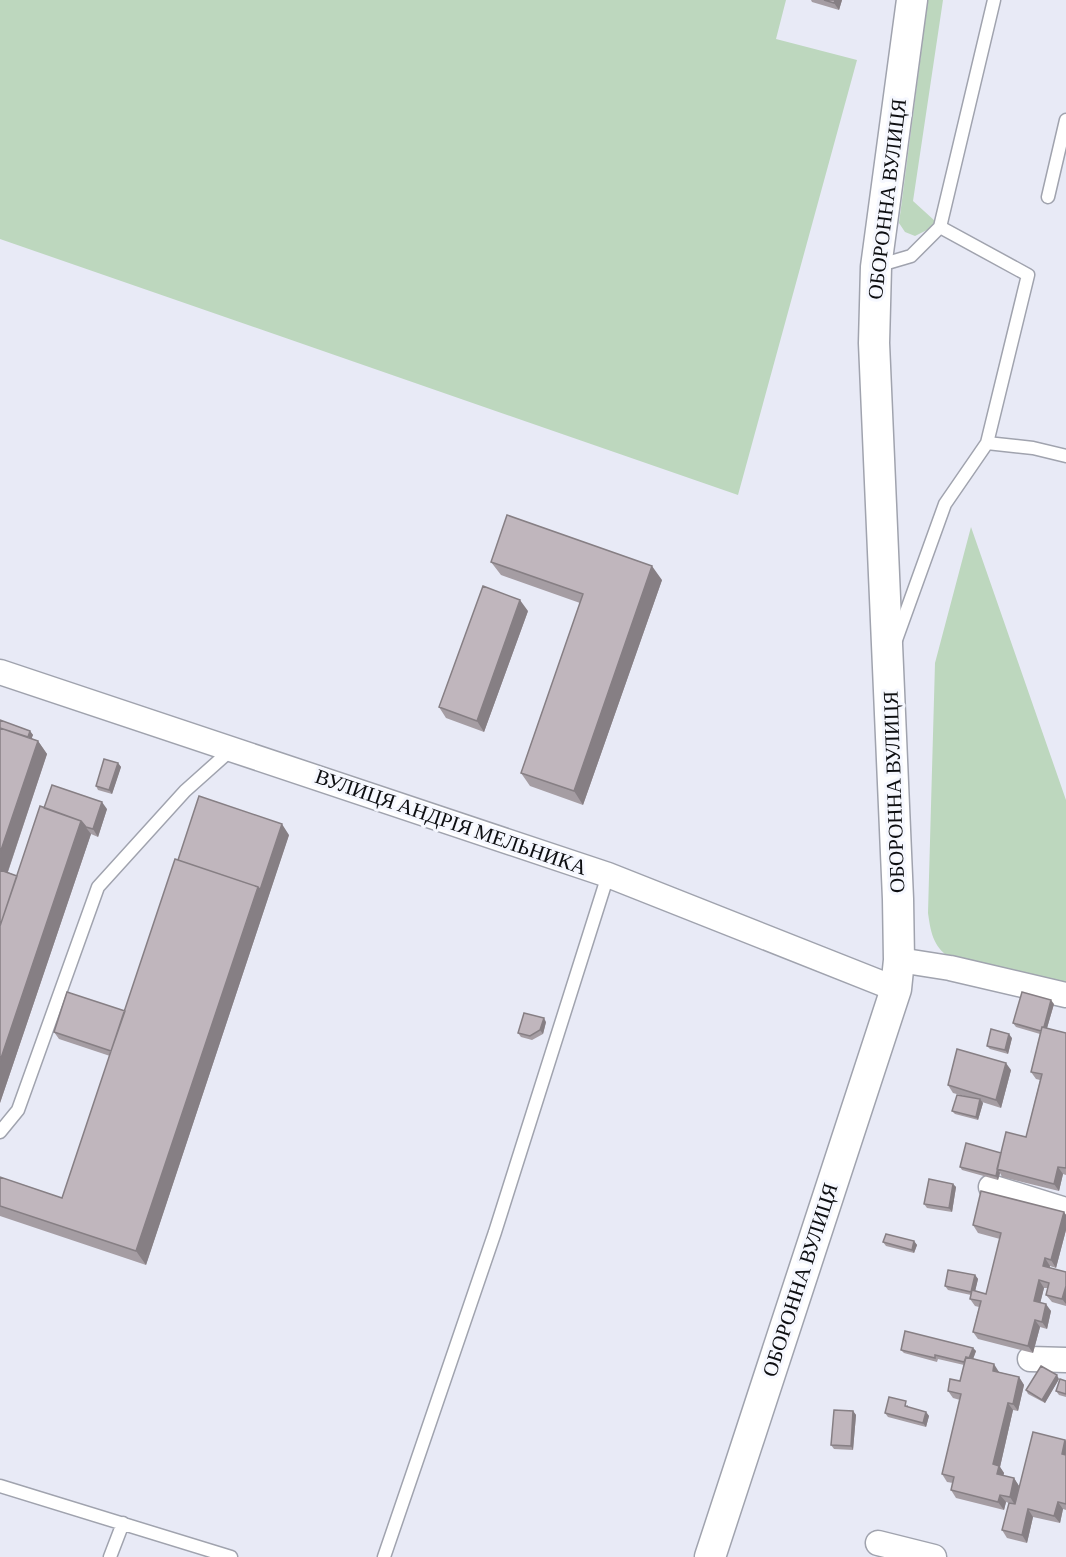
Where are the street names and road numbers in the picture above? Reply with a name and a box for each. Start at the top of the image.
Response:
street label: ОБОРОННА ВУЛИЦЯ [863,97,911,301]
street label: ОБОРОННА ВУЛИЦЯ [878,691,910,893]
street label: ВУЛИЦЯ АНДРІЯ МЕЛЬНИКА [312,764,591,880]
street label: ОБОРОННА ВУЛИЦЯ [757,1180,843,1380]

